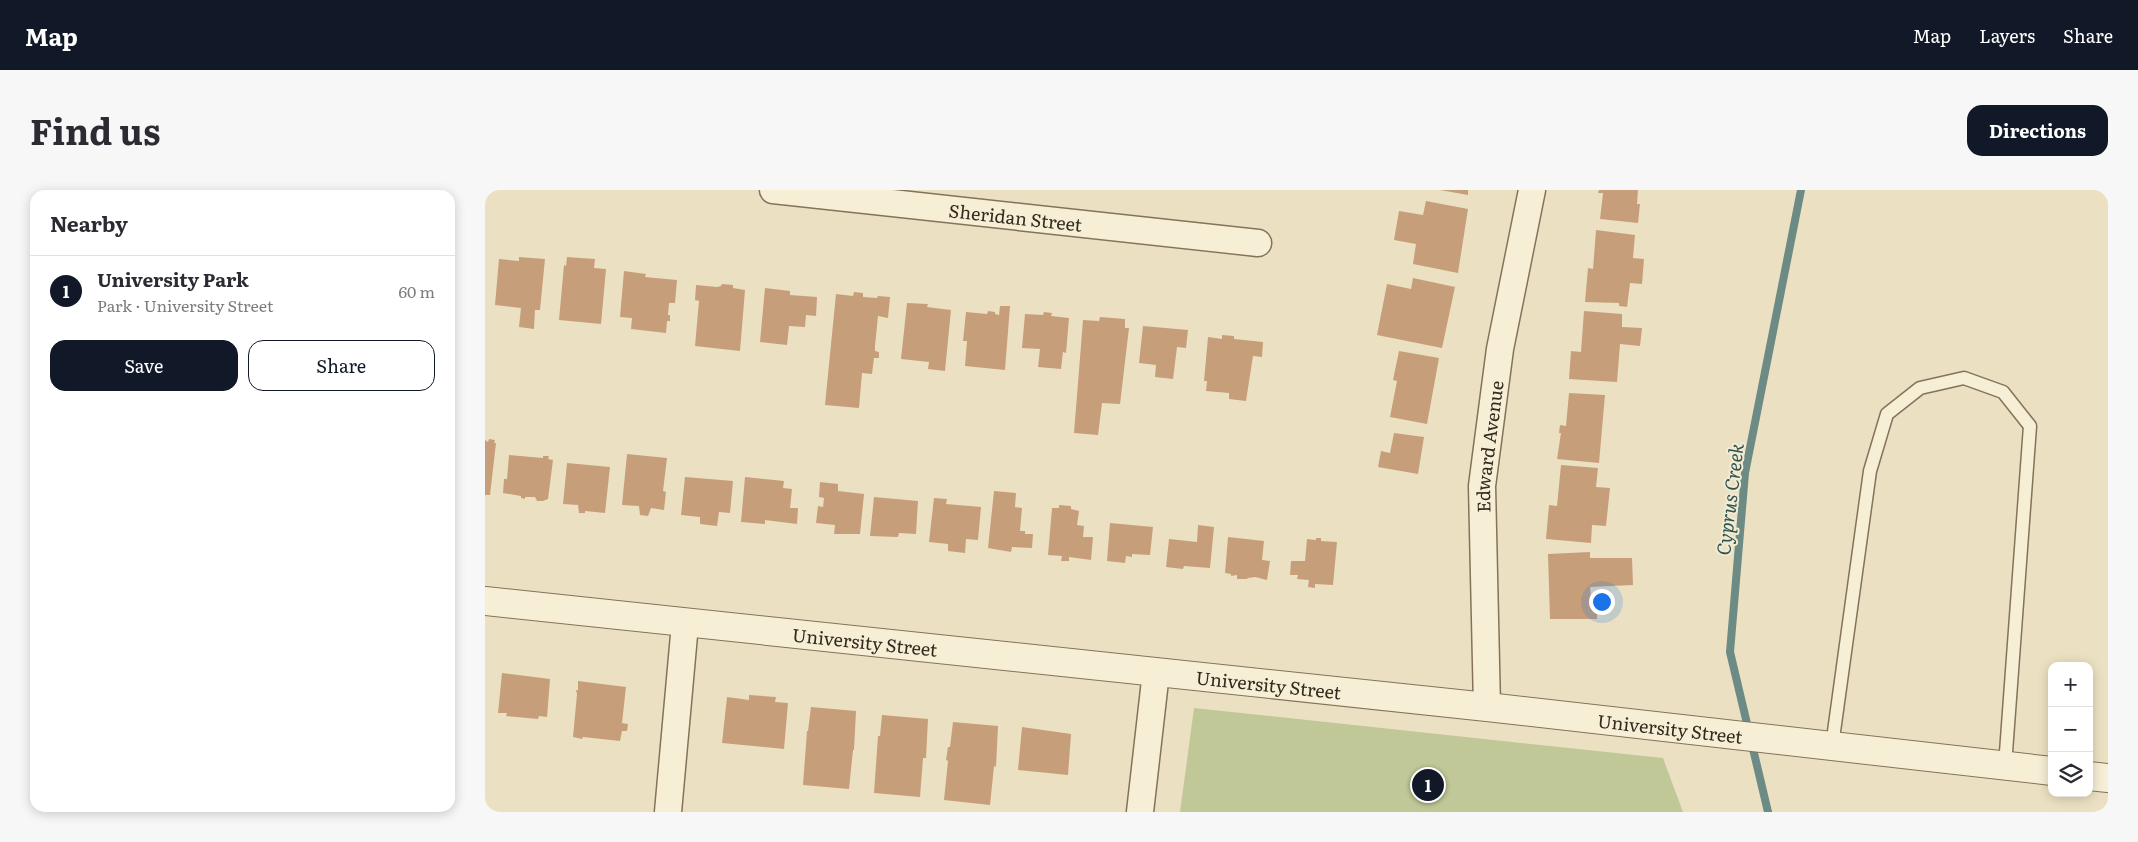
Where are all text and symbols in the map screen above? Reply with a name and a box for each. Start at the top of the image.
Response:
text: Map [25,18,78,53]
text: Map [1913,22,1951,49]
text: Layers [1979,22,2035,49]
text: Share [2063,22,2113,49]
text: Find us [30,104,160,156]
button: Directions [1967,105,2108,156]
street label: Sheridan Street [948,196,1084,237]
text: Nearby [50,207,128,238]
text: University Park [97,265,249,293]
text: 1 [63,279,69,303]
text: 60 m [398,279,435,303]
text: Park · University Street [97,293,273,317]
button: Save [50,340,238,391]
button: Share [248,340,435,391]
street label: Edward Avenue [1468,379,1509,513]
water label: Cyprus Creek [1708,441,1750,557]
your location [1589,589,1615,615]
street label: University Street [791,620,940,662]
map controls [2048,662,2093,797]
button: + [2048,662,2093,707]
street label: University Street [1195,663,1343,705]
street label: University Street [1596,706,1745,749]
button: − [2048,707,2093,752]
button: layers [2048,752,2093,797]
pin: 1 [1412,766,1444,804]

